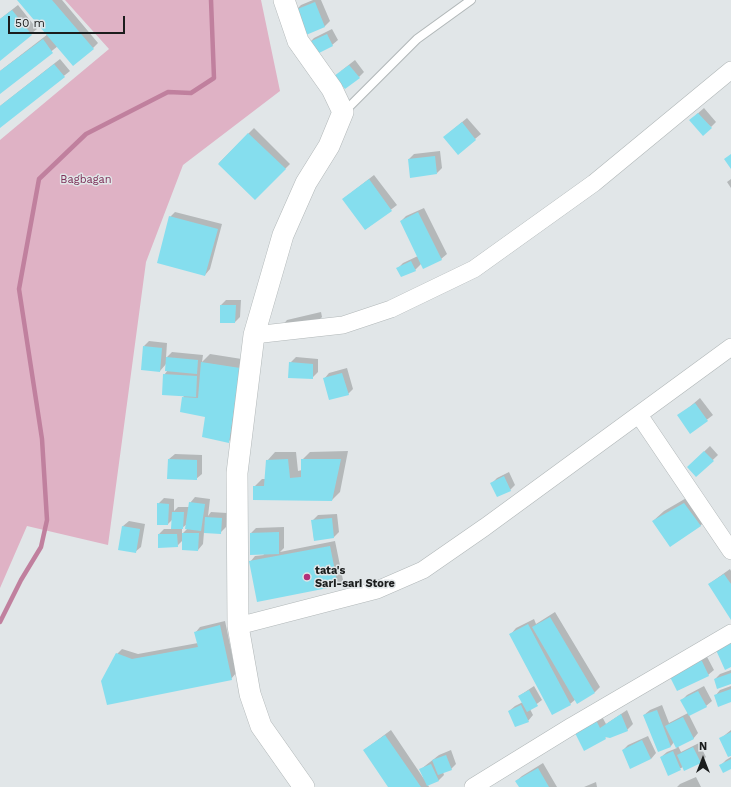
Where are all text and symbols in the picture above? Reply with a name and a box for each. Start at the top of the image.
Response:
scale bar [10,8,127,34]
text: 50 m [15,16,45,30]
park label: Bagbagan [60,173,112,187]
place label: tata's Sari-sari Store [315,564,395,590]
marker: tata's Sari-sari Store [302,572,312,582]
north arrow [683,739,723,779]
text: N [699,740,707,753]

